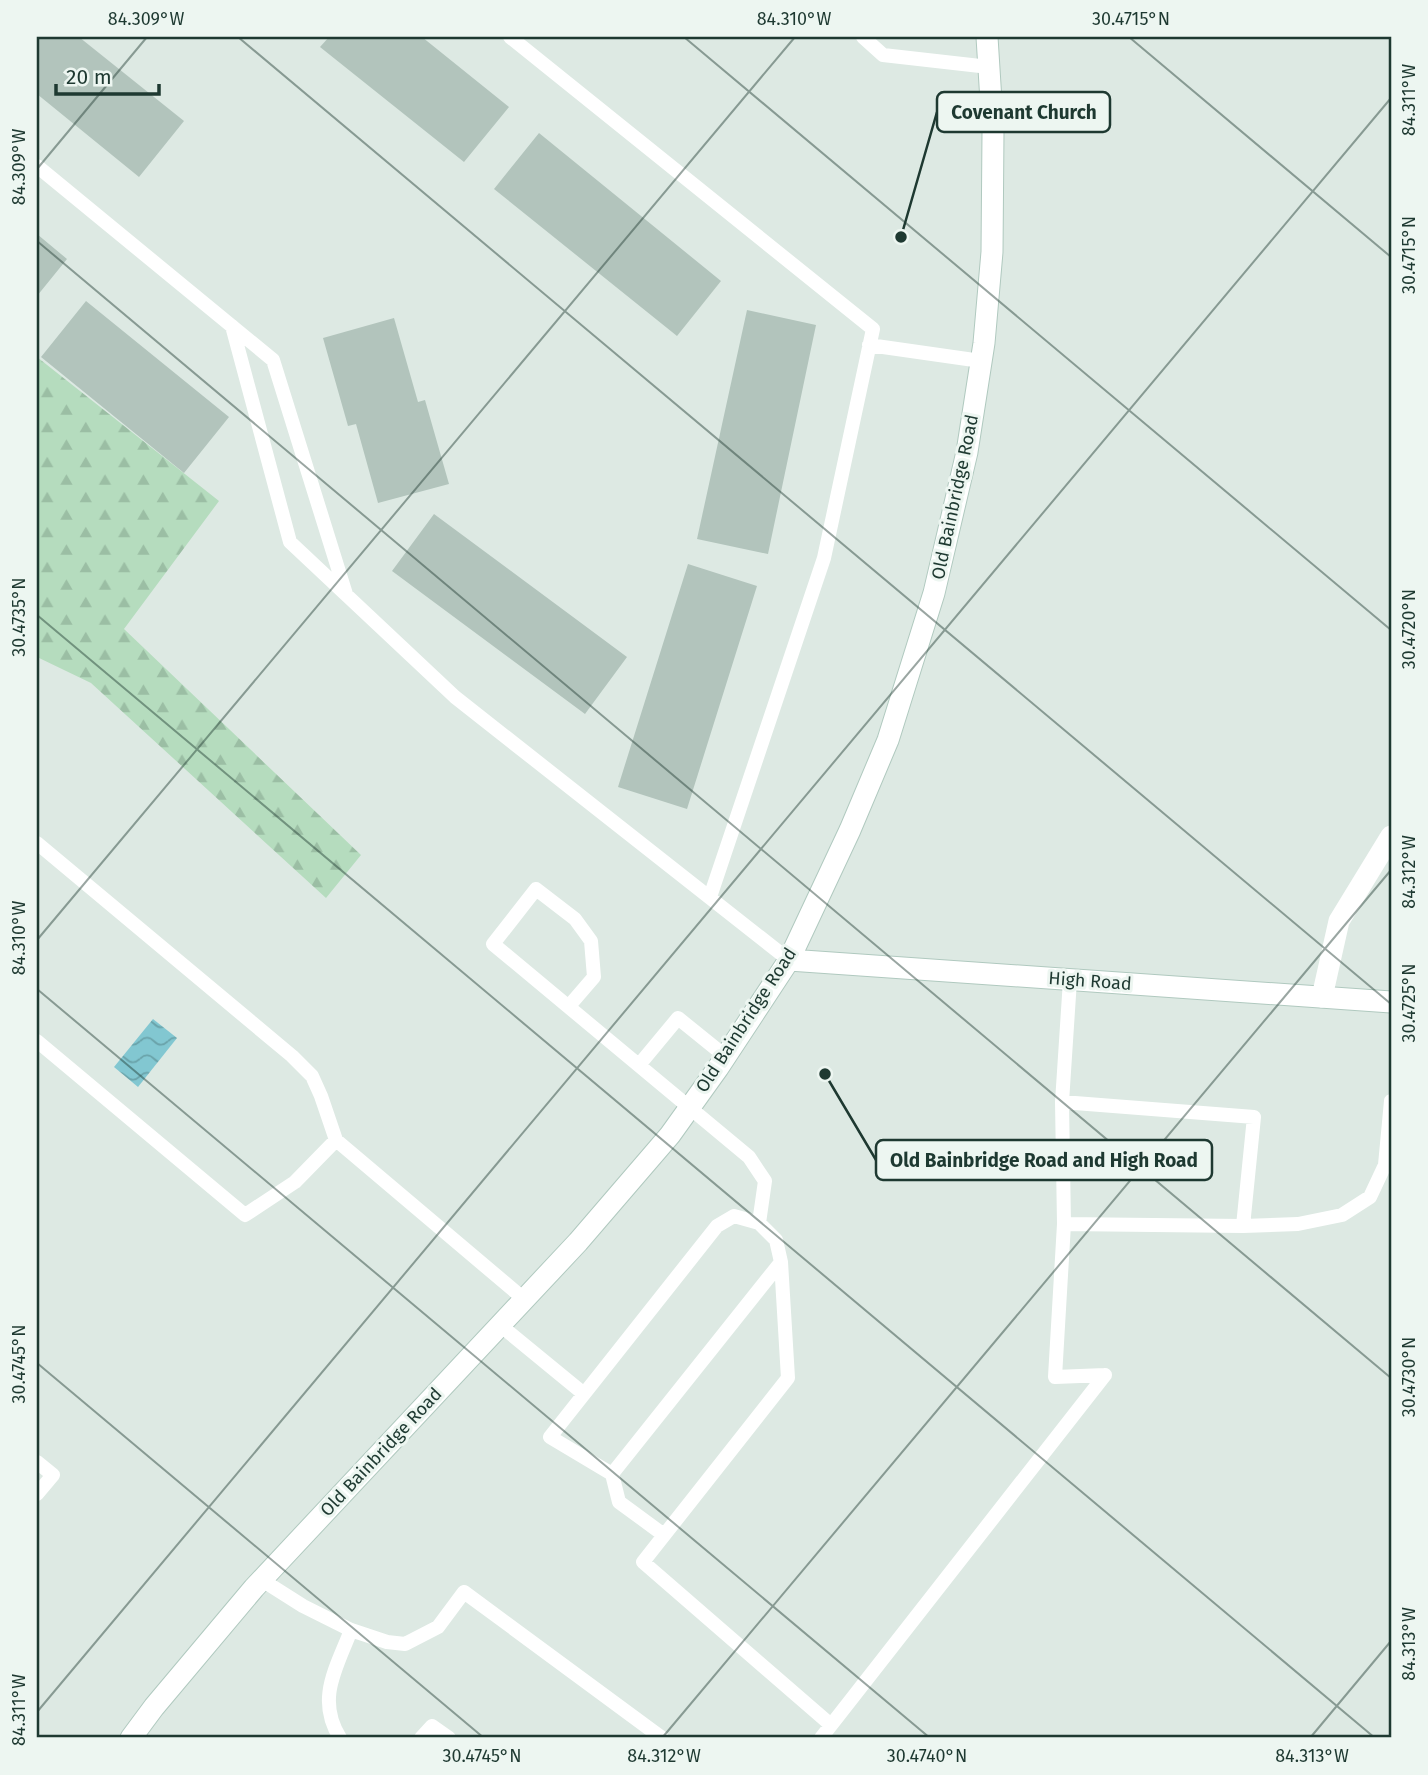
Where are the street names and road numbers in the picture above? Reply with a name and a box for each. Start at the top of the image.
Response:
street label: Old Bainbridge Road [927,412,983,582]
street label: Old Bainbridge Road [691,943,801,1097]
street label: High Road [1048,967,1132,995]
street label: Old Bainbridge Road [316,1383,446,1521]

